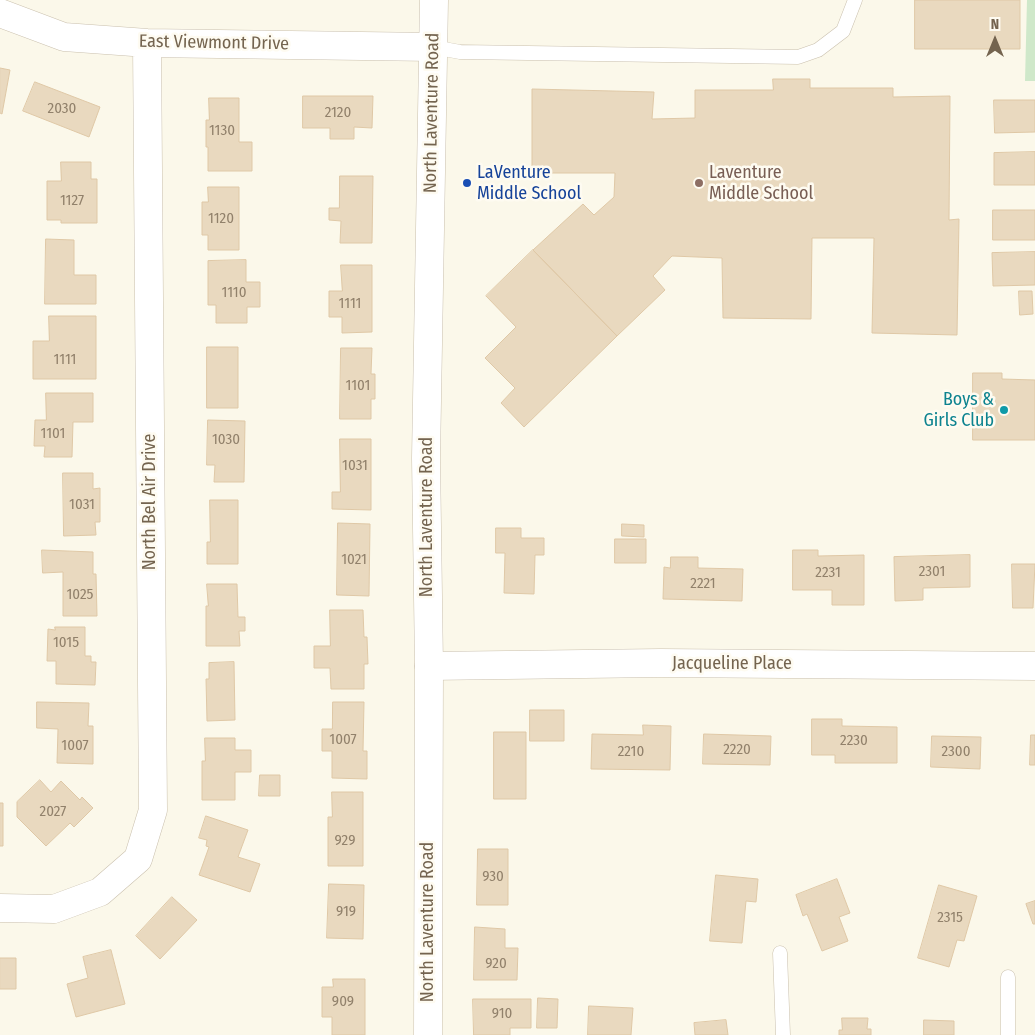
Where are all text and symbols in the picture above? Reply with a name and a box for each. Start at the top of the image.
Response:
north arrow [970,15,1020,65]
text: N [991,16,999,33]
street label: East Viewmont Drive [139,31,289,55]
street label: North Laventure Road [420,33,444,193]
house number: 2030 [48,100,76,118]
house number: 2120 [325,104,351,122]
house number: 1130 [209,122,235,140]
place label: LaVenture Middle School [477,162,581,204]
place label: Laventure Middle School [709,162,813,204]
marker: LaVenture Middle School [461,177,473,189]
marker: Laventure Middle School [693,177,705,189]
house number: 1127 [60,192,84,210]
house number: 1120 [208,210,234,228]
house number: 1110 [222,284,246,302]
house number: 1111 [339,295,361,313]
house number: 1111 [54,351,76,369]
house number: 1101 [346,377,370,395]
place label: Boys & Girls Club [923,389,994,432]
marker: Boys & Girls Club [998,404,1010,416]
house number: 1101 [41,425,65,443]
house number: 1030 [212,431,240,449]
street label: North Bel Air Drive [139,434,161,570]
street label: North Laventure Road [416,437,438,597]
house number: 1031 [342,457,368,475]
house number: 1031 [69,496,95,514]
house number: 1021 [341,551,367,569]
house number: 2301 [919,563,945,581]
house number: 2231 [815,564,841,582]
house number: 2221 [690,575,716,593]
house number: 1025 [67,586,93,604]
house number: 1015 [53,634,79,652]
street label: Jacqueline Place [672,653,792,675]
house number: 1007 [329,731,357,749]
house number: 2230 [840,732,868,750]
house number: 1007 [61,737,89,755]
house number: 2220 [723,741,751,759]
house number: 2210 [618,743,644,761]
house number: 2300 [942,743,970,761]
house number: 2027 [40,803,66,821]
house number: 929 [335,832,355,850]
street label: North Laventure Road [417,842,439,1002]
house number: 930 [482,868,504,886]
house number: 919 [336,903,356,921]
house number: 2315 [937,909,963,927]
house number: 920 [485,955,507,973]
house number: 909 [332,993,354,1011]
house number: 910 [492,1005,512,1023]

